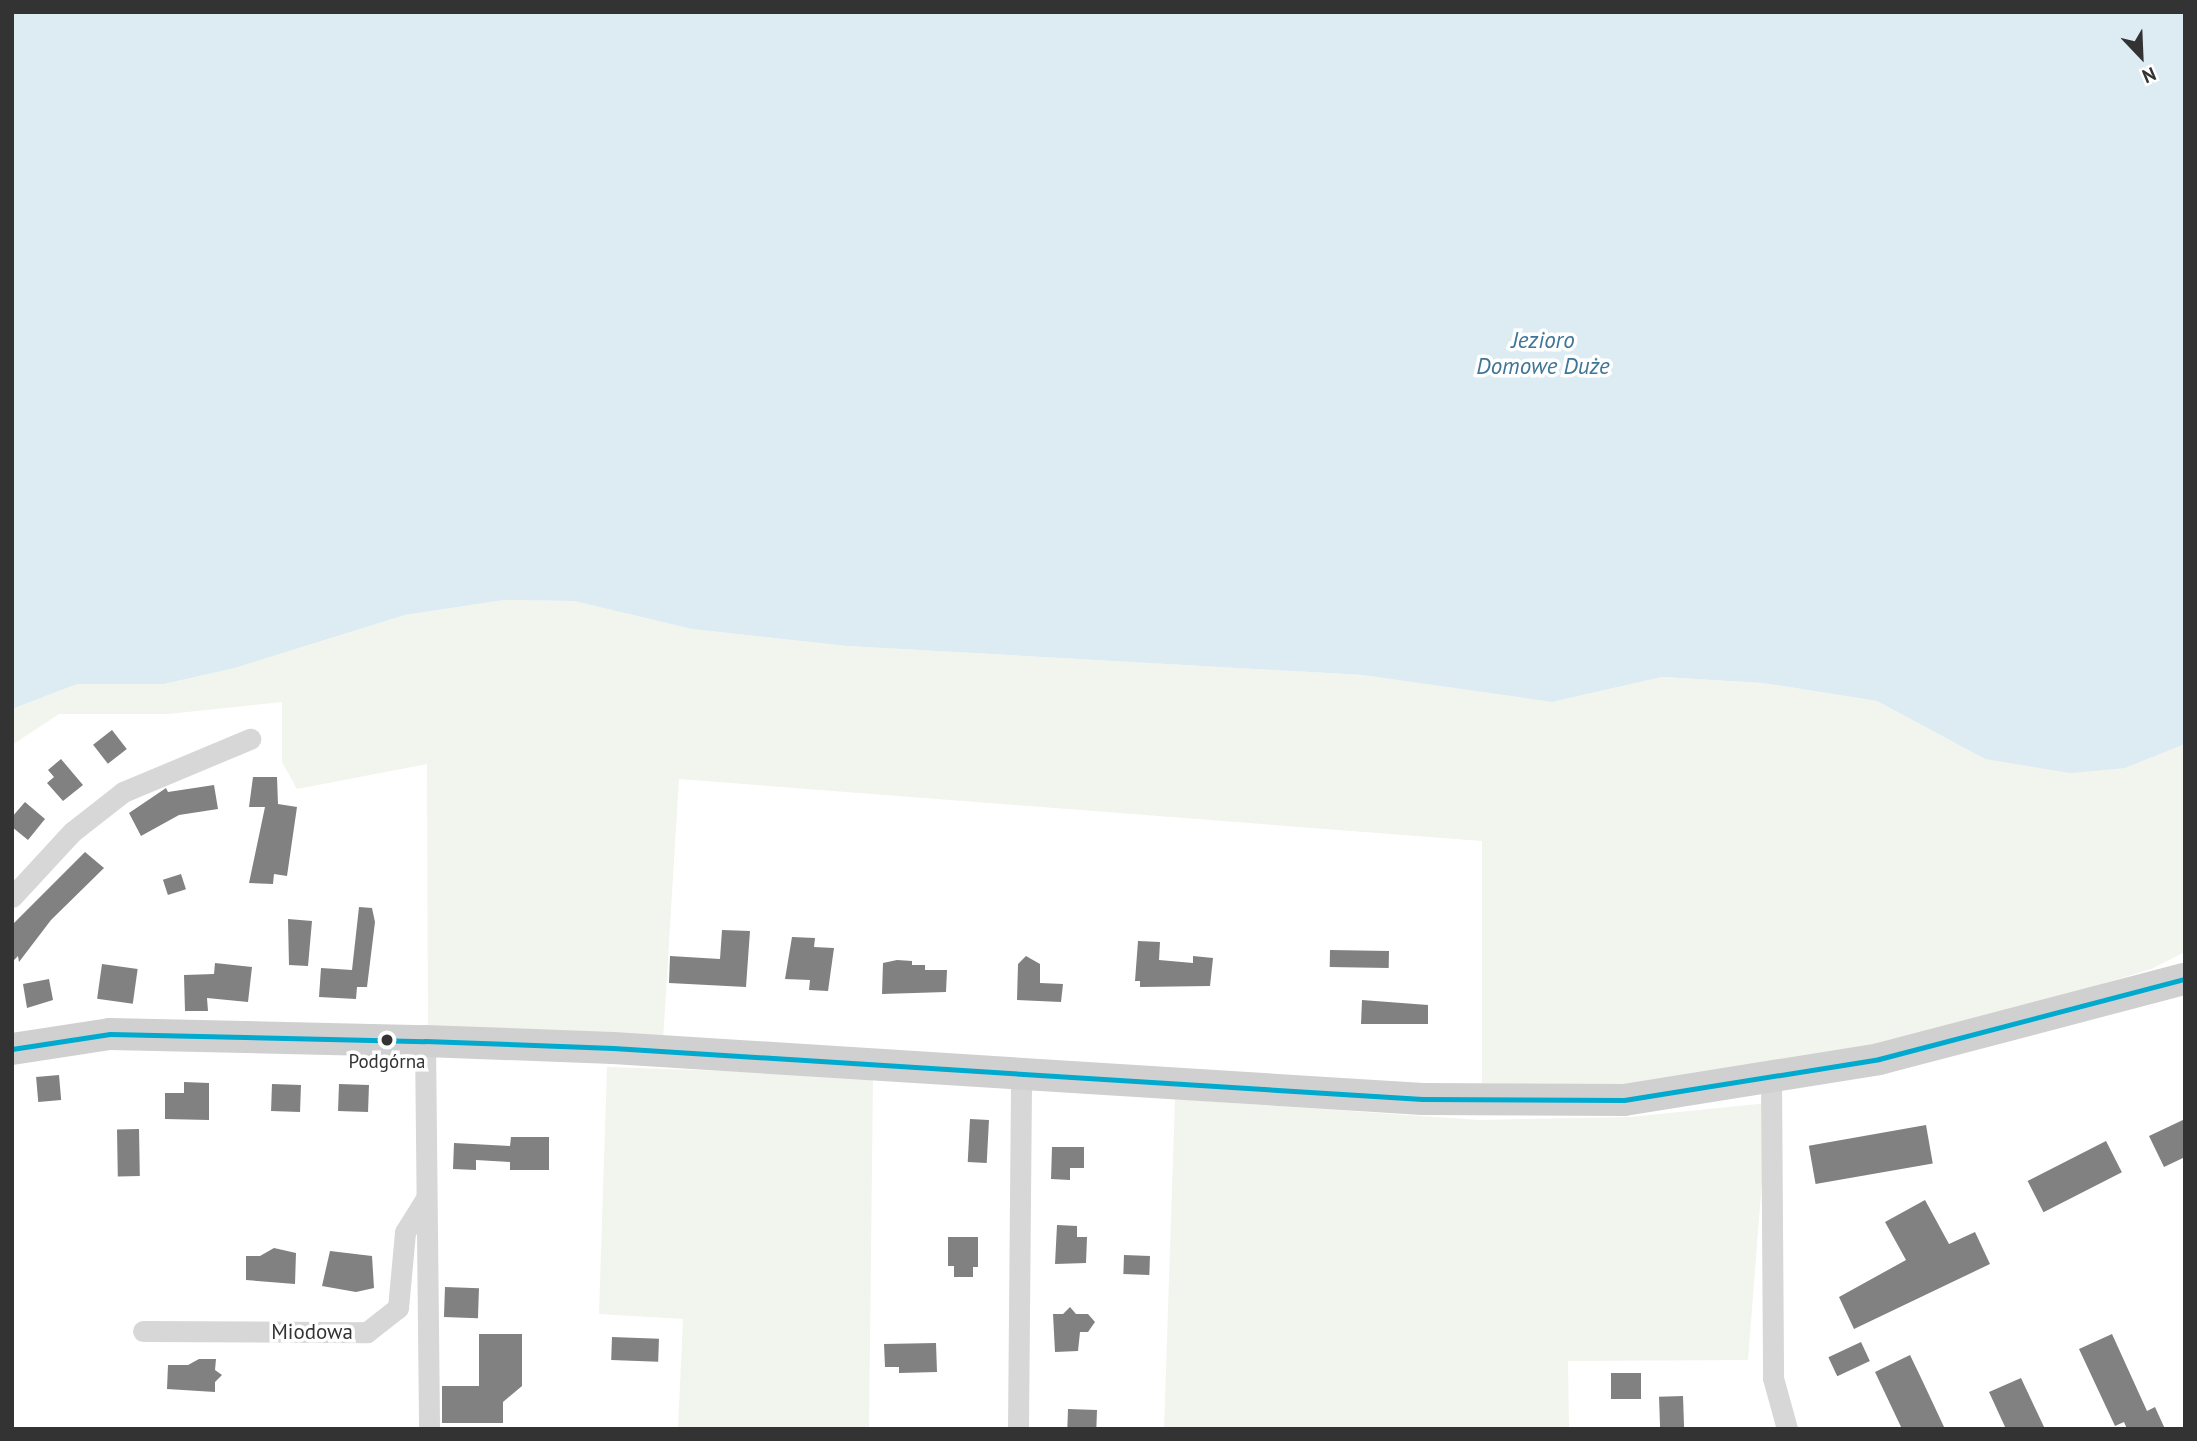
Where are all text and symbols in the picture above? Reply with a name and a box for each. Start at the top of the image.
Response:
north arrow [2106,21,2176,91]
text: N [2139,62,2160,89]
water label: Jezioro Domowe Duże [1476,326,1610,380]
marker: Podgórna [380,1033,394,1047]
place label: Podgórna [348,1051,426,1073]
street label: Miodowa [271,1319,353,1345]

